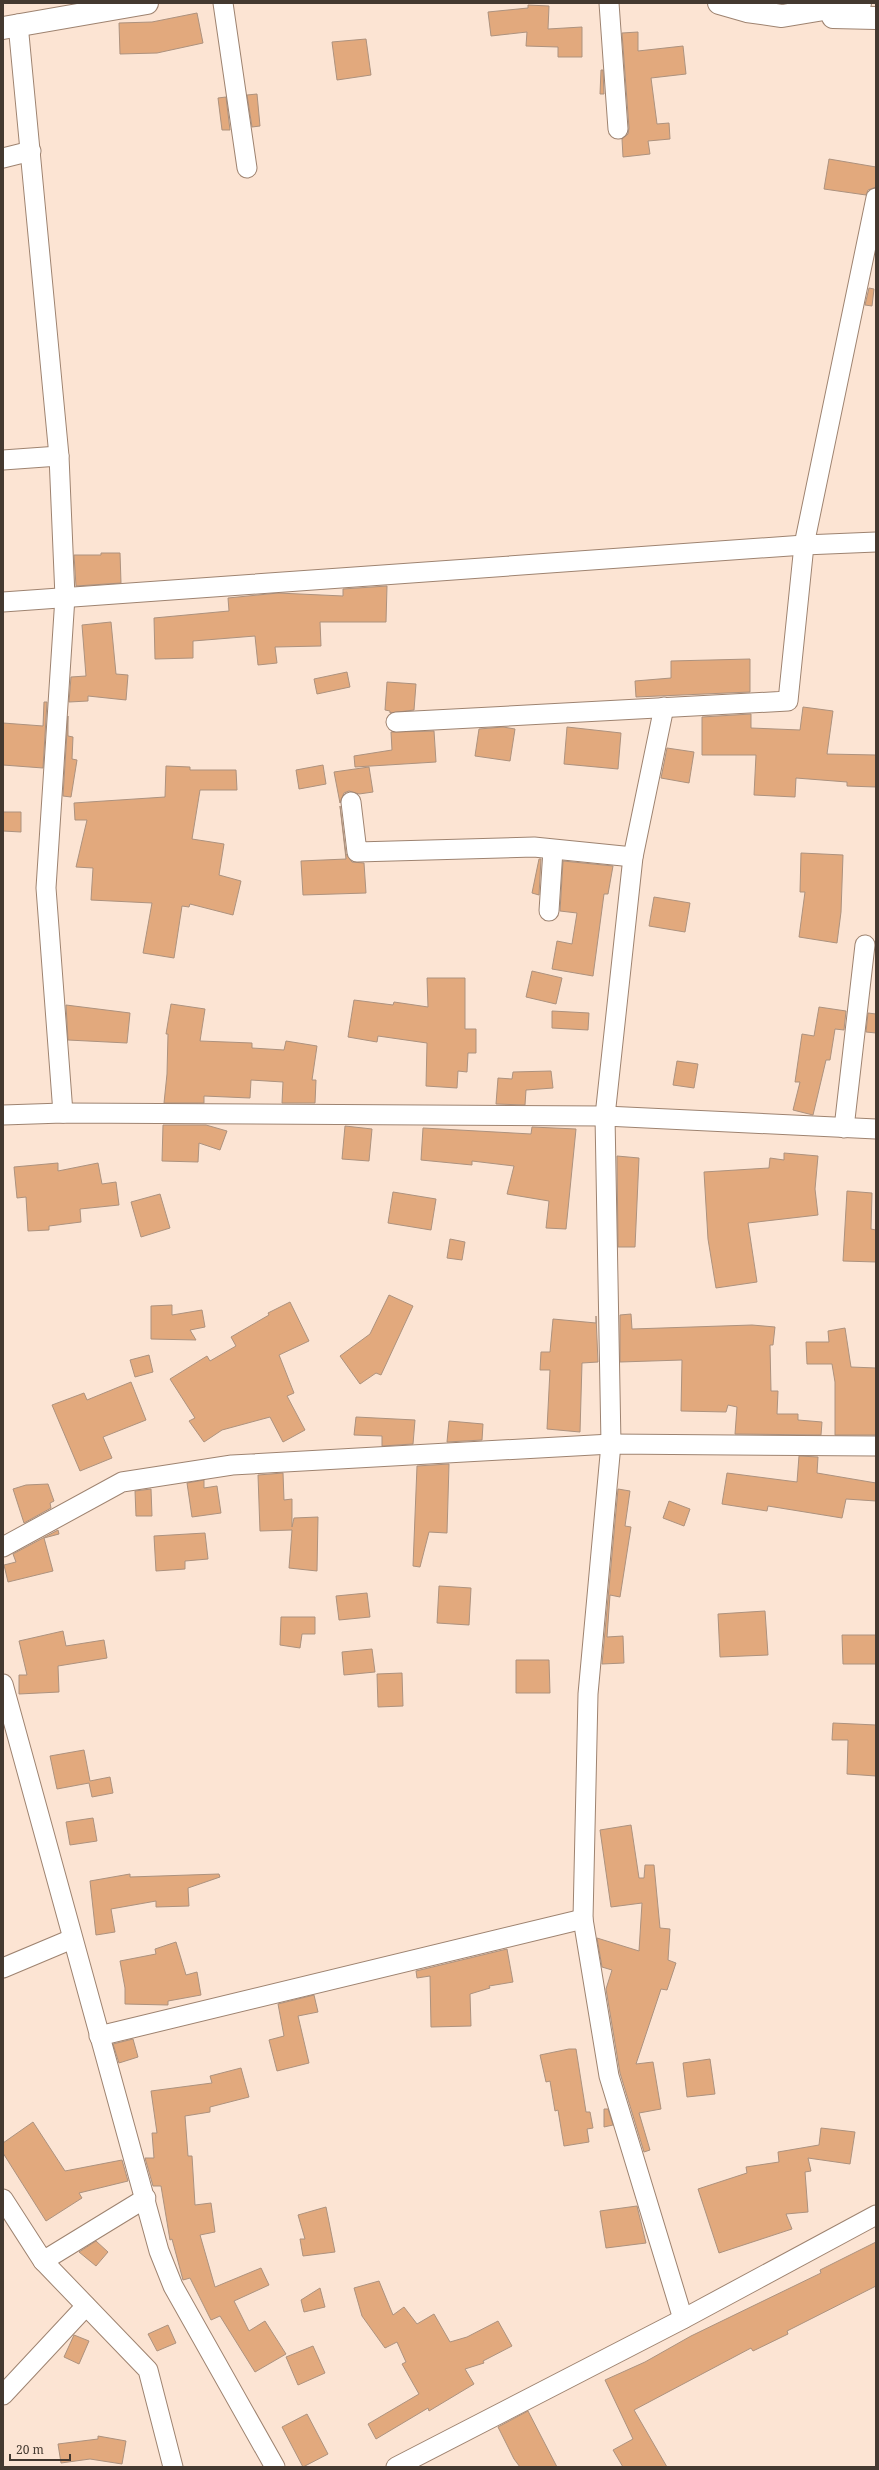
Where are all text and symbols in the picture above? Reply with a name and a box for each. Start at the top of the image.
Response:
scale bar [10,2436,70,2462]
text: 20 m [16,2441,44,2458]

